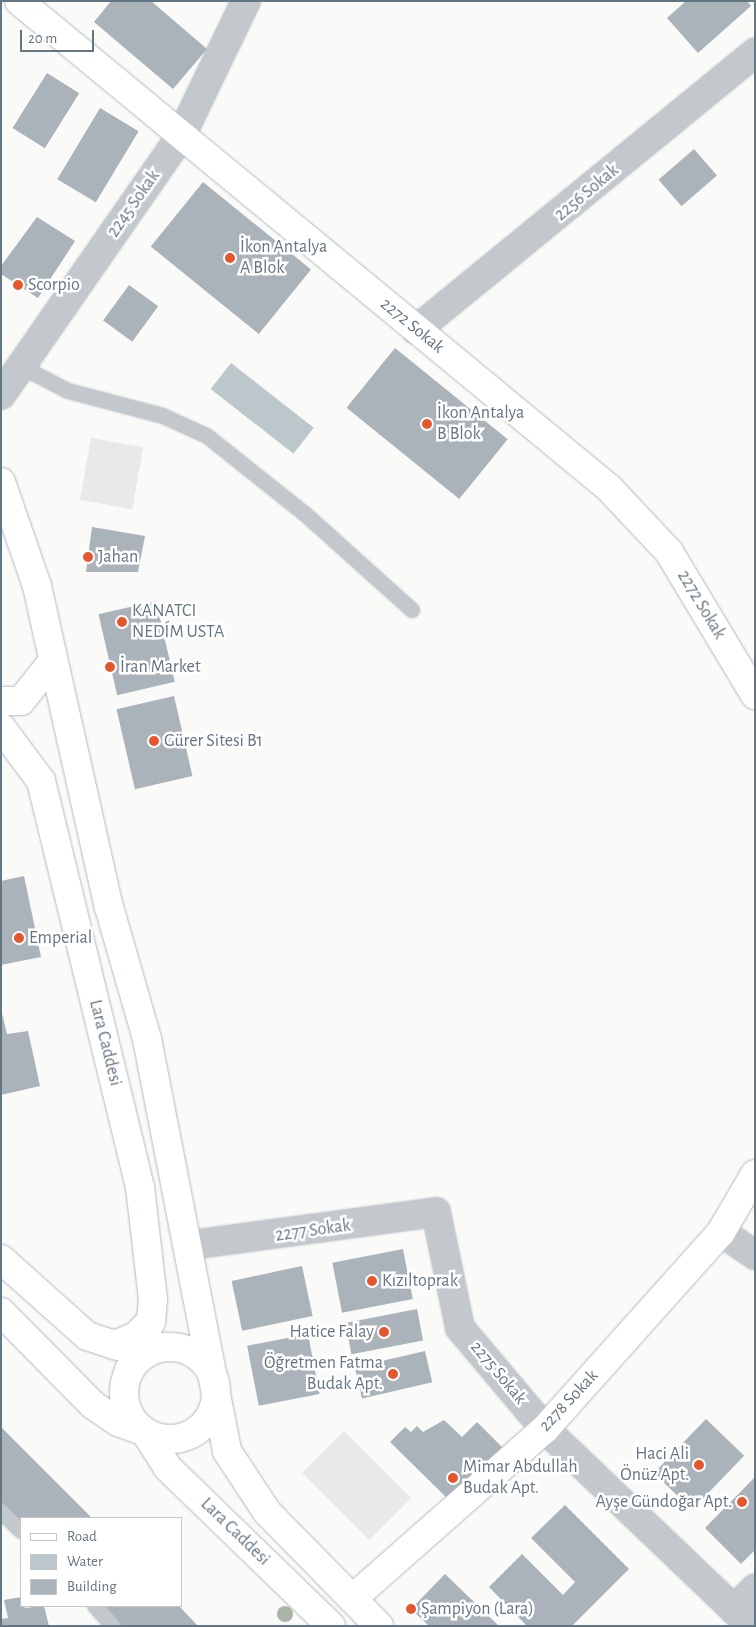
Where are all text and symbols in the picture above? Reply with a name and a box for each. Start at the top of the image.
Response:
scale bar [22,20,96,52]
text: 20 m [28,31,57,46]
street label: 2256 Sokak [551,160,623,226]
street label: 2245 Sokak [103,166,165,242]
place label: İkon Antalya A Blok [240,237,327,280]
marker: İkon Antalya A Blok [224,252,236,264]
place label: Scorpio [28,274,80,296]
marker: Scorpio [12,279,24,291]
street label: 2272 Sokak [376,294,448,358]
place label: İkon Antalya B Blok [437,403,524,446]
marker: İkon Antalya B Blok [421,418,433,430]
place label: Jahan [98,546,138,568]
marker: Jahan [82,551,94,563]
street label: 2272 Sokak [672,567,730,643]
place label: KANATCI NEDÍM USTA [132,601,224,644]
marker: KANATCI NEDÍM USTA [116,616,128,628]
place label: İran Market [120,656,201,678]
marker: İran Market [104,661,116,673]
place label: Gürer Sitesi B1 [164,730,263,752]
marker: Gürer Sitesi B1 [148,735,160,747]
place label: Emperial [29,927,92,949]
marker: Emperial [13,932,25,944]
street label: Lara Caddesi [84,998,126,1088]
street label: 2277 Sokak [274,1215,352,1247]
place label: Kızıltoprak [382,1270,458,1292]
marker: Kızıltoprak [366,1275,378,1287]
place label: Hatice Falay [290,1321,374,1343]
marker: Hatice Falay [378,1326,390,1338]
street label: 2275 Sokak [465,1337,531,1409]
place label: Öğretmen Fatma Budak Apt. [264,1353,383,1396]
street label: 2278 Sokak [535,1366,603,1436]
marker: Öğretmen Fatma Budak Apt. [387,1368,399,1380]
place label: Haci Ali Önüz Apt. [620,1444,689,1486]
place label: Mimar Abdullah Budak Apt. [463,1457,578,1500]
marker: Haci Ali Önüz Apt. [693,1459,705,1471]
marker: Mimar Abdullah Budak Apt. [447,1472,459,1484]
place label: Ayşe Gündoğar Apt. [595,1491,732,1513]
street label: Lara Caddesi [196,1494,274,1570]
marker: Ayşe Gündoğar Apt. [736,1496,748,1508]
legend [20,1517,182,1607]
text: Road [67,1529,97,1544]
text: Water [67,1554,103,1569]
text: Building [67,1579,117,1594]
place label: Şampiyon (Lara) [421,1598,534,1620]
marker: Şampiyon (Lara) [405,1603,417,1615]

